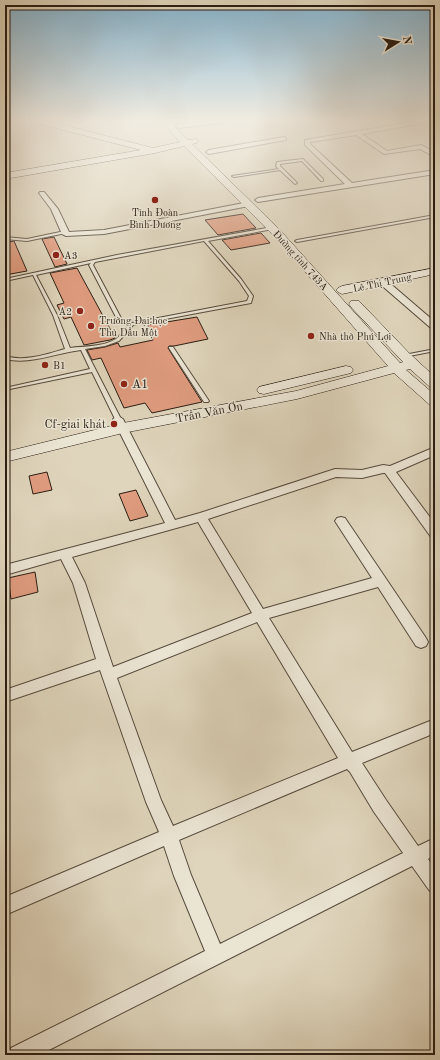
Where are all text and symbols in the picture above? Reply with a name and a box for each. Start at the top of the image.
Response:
north arrow [378,22,418,62]
text: N [400,35,413,46]
marker: Tỉnh Đoàn Bình Dương [150,195,160,205]
place label: Tỉnh Đoàn Bình Dương [129,208,182,230]
street label: Đường tỉnh 743A [271,229,330,293]
marker: A3 [51,250,61,260]
place label: A3 [64,251,77,261]
street label: Lê Thị Trung [352,272,413,295]
marker: A2 [75,306,85,316]
place label: A2 [59,307,72,317]
place label: Trường Đại học Thủ Dầu Một [99,316,168,339]
marker: Trường Đại học Thủ Dầu Một [86,321,96,331]
marker: Nhà thờ Phú Lợi [306,331,316,341]
place label: Nhà thờ Phú Lợi [319,332,392,343]
marker: B1 [40,360,50,370]
place label: B1 [53,361,66,371]
marker: A1 [119,379,129,389]
place label: A1 [132,379,148,391]
street label: Trần Văn Ơn [174,398,244,425]
place label: Cf-giai khát [44,419,106,431]
marker: Cf-giai khát [109,419,119,429]

